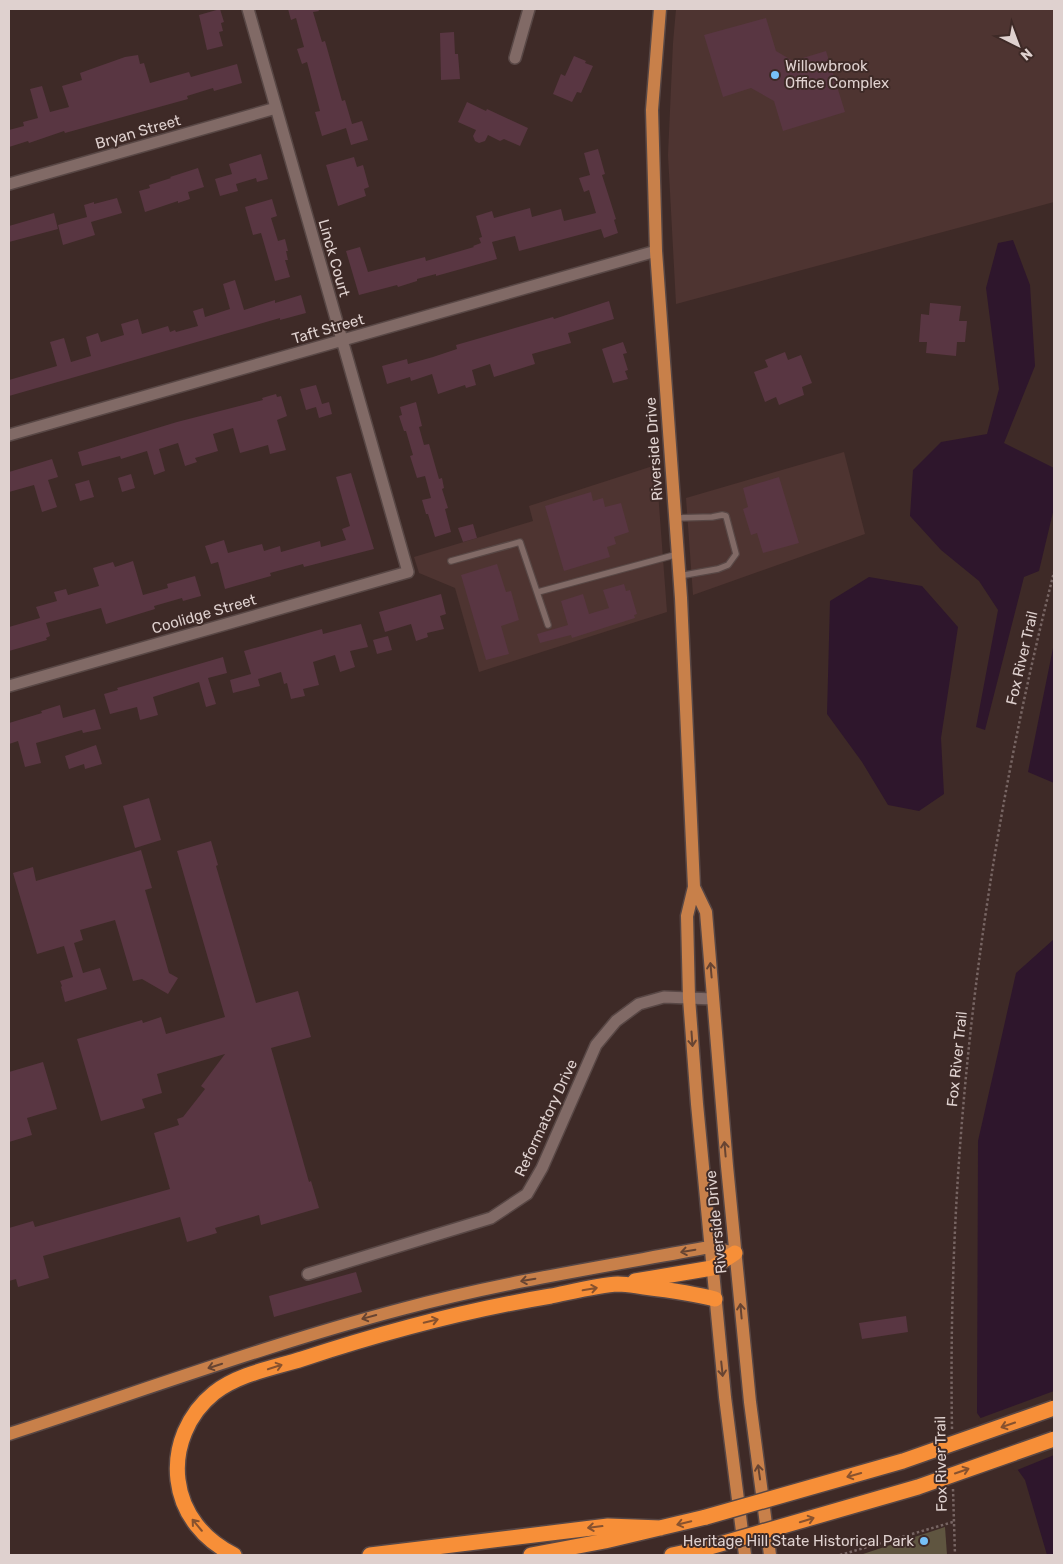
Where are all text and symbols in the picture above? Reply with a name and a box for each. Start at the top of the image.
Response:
north arrow [993,20,1043,70]
text: N [1017,45,1036,64]
place label: Willowbrook Office Complex [785,57,889,92]
marker: Willowbrook Office Complex [769,69,781,81]
street label: Bryan Street [93,111,183,153]
street label: Linck Court [314,217,354,299]
street label: Taft Street [290,310,366,348]
street label: Riverside Drive [641,397,667,501]
street label: Coolidge Street [150,590,258,638]
street label: Fox River Trail [1002,609,1042,707]
one-way arrow [706,962,715,978]
street label: Fox River Trail [943,1010,971,1108]
one-way arrow [688,1031,697,1047]
street label: Reformatory Drive [511,1056,581,1180]
one-way arrow [721,1141,730,1157]
street label: Riverside Drive [702,1169,730,1275]
one-way arrow [680,1247,696,1257]
one-way arrow [520,1276,536,1286]
one-way arrow [582,1283,598,1293]
one-way arrow [736,1303,746,1319]
one-way arrow [362,1313,378,1323]
one-way arrow [422,1316,438,1325]
one-way arrow [717,1361,727,1377]
one-way arrow [207,1362,223,1372]
one-way arrow [267,1362,283,1372]
street label: Fox River Trail [931,1416,951,1512]
one-way arrow [1001,1420,1017,1430]
one-way arrow [754,1465,764,1481]
one-way arrow [954,1466,969,1475]
one-way arrow [846,1470,862,1480]
one-way arrow [799,1514,815,1524]
one-way arrow [191,1518,202,1531]
one-way arrow [676,1519,692,1528]
one-way arrow [587,1522,603,1532]
place label: Heritage Hill State Historical Park [683,1532,914,1550]
marker: Heritage Hill State Historical Park [918,1535,930,1547]

